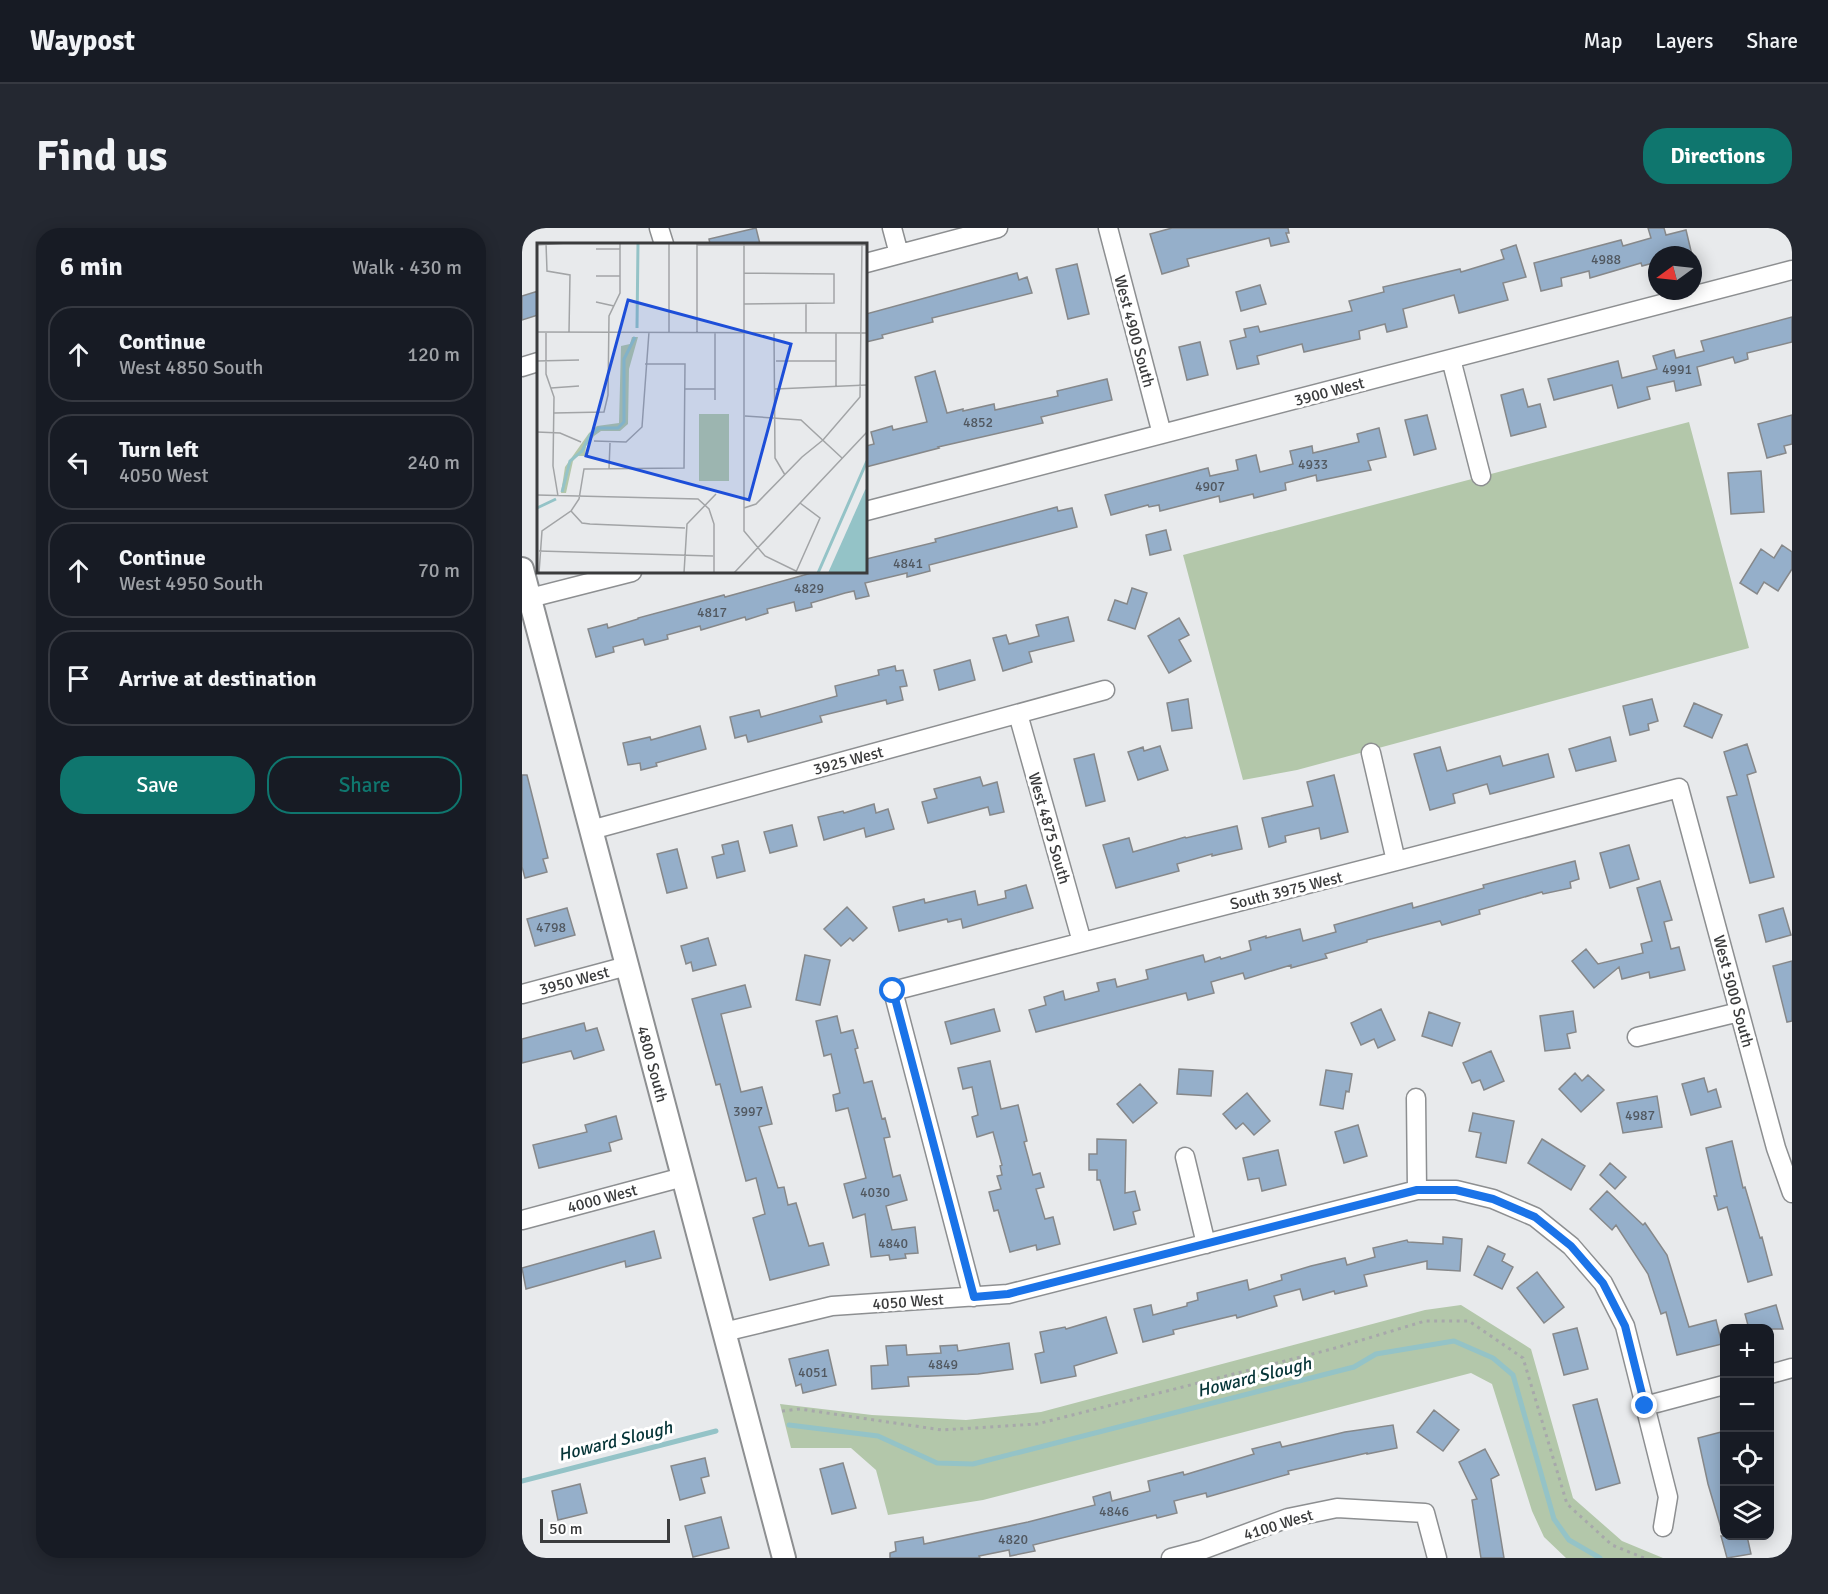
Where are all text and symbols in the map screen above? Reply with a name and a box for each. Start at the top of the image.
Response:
text: Waypost [30,24,135,58]
text: Map [1584,28,1622,54]
text: Layers [1655,28,1713,54]
text: Share [1746,28,1798,54]
button: Directions [1643,128,1792,184]
text: Find us [36,131,167,182]
inset map [537,243,867,573]
north arrow [1648,246,1702,300]
text: 6 min [60,251,123,283]
house number: 4988 [1591,251,1621,268]
text: Walk · 430 m [352,255,462,280]
street label: West 4900 South [1109,273,1159,390]
text: Continue [119,328,206,355]
icon: ahead [62,338,95,371]
text: 120 m [407,342,460,367]
text: West 4850 South [119,355,263,380]
house number: 4991 [1662,361,1692,378]
street label: 3900 West [1292,373,1367,411]
house number: 4852 [963,414,993,431]
text: Turn left [119,436,199,463]
icon: left [62,446,95,479]
text: 240 m [407,450,460,475]
house number: 4933 [1298,456,1328,473]
text: 4050 West [119,463,209,488]
house number: 4907 [1195,478,1225,495]
text: Continue [119,544,206,571]
icon: ahead [62,554,95,587]
house number: 4841 [893,555,923,572]
text: 70 m [418,558,460,583]
text: West 4950 South [119,571,263,596]
house number: 4829 [794,580,824,597]
house number: 4817 [697,604,727,621]
icon: arrive [62,662,95,695]
text: Arrive at destination [119,665,316,692]
street label: 3925 West [811,742,886,780]
button: Save [60,756,255,814]
button: Share [267,756,462,814]
street label: West 4875 South [1024,770,1075,887]
street label: South 3975 West [1228,867,1345,915]
house number: 4798 [536,919,566,936]
street label: West 5000 South [1708,933,1758,1050]
street label: 3950 West [537,962,612,1000]
route start [879,977,905,1003]
street label: 4800 South [632,1024,672,1105]
house number: 3997 [733,1103,763,1120]
house number: 4987 [1625,1107,1655,1124]
street label: 4000 West [565,1180,640,1218]
house number: 4030 [860,1184,890,1201]
house number: 4840 [878,1235,908,1252]
street label: 4050 West [872,1289,945,1314]
map controls [1720,1324,1774,1540]
button: + [1720,1324,1774,1378]
water label: Howard Slough [1195,1352,1315,1402]
house number: 4849 [928,1356,958,1373]
house number: 4051 [798,1364,828,1381]
button: − [1720,1378,1774,1432]
route end [1631,1392,1657,1418]
water label: Howard Slough [556,1416,676,1466]
button: locate [1720,1432,1774,1486]
button: layers [1720,1486,1774,1540]
house number: 4846 [1099,1503,1129,1520]
street label: 4100 West [1241,1505,1316,1545]
scale bar [540,1516,670,1544]
text: 50 m [549,1519,583,1539]
house number: 4820 [998,1531,1028,1548]

